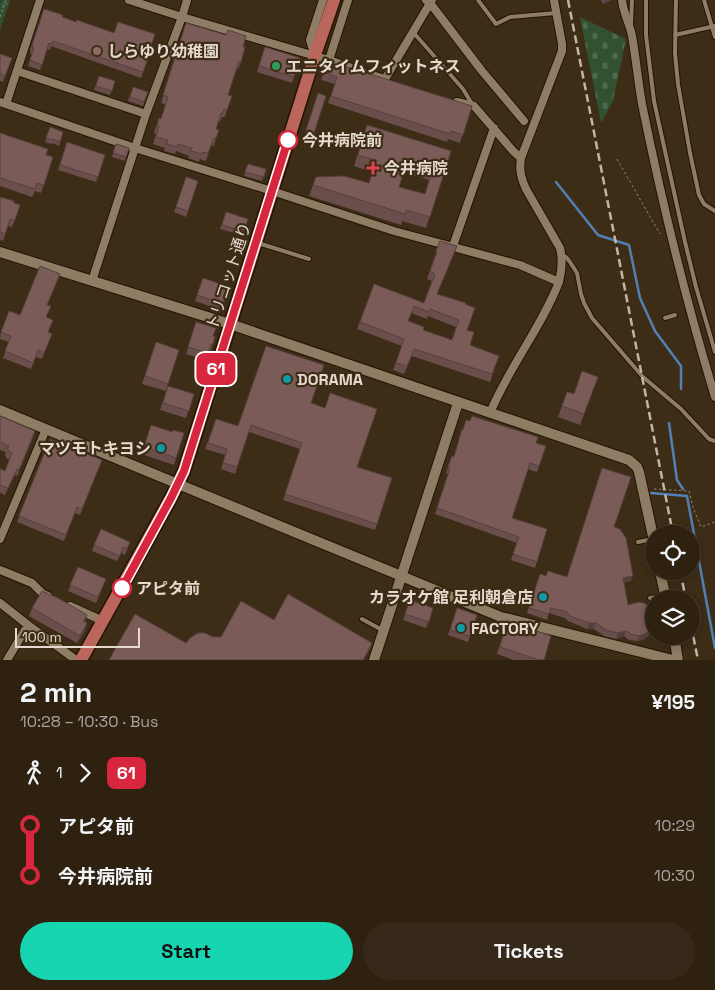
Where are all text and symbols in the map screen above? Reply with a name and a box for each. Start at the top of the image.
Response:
place label: しらゆり幼稚園 [107,41,219,62]
marker: しらゆり幼稚園 [91,45,103,57]
place label: エニタイムフィットネス [286,56,460,77]
marker: エニタイムフィットネス [270,60,282,72]
marker: 今井病院前 [278,130,298,150]
place label: 今井病院前 [302,130,382,151]
place label: 今井病院 [384,158,448,179]
marker: 今井病院 [366,161,380,175]
street label: トリコット通り [201,220,256,333]
line badge: 61 [194,353,238,385]
text: 61 [206,357,226,380]
place label: DORAMA [297,369,363,390]
marker: DORAMA [281,373,293,385]
place label: マツモトキヨシ [39,438,151,459]
marker: マツモトキヨシ [155,442,167,454]
map controls [645,525,700,645]
button: locate [645,525,700,580]
marker: アピタ前 [112,578,132,598]
place label: アピタ前 [136,578,200,599]
place label: カラオケ館 足利朝倉店 [369,587,533,608]
button: layers [645,590,700,645]
marker: カラオケ館 足利朝倉店 [537,591,549,603]
place label: FACTORY [471,618,539,639]
marker: FACTORY [455,622,467,634]
scale bar [15,625,140,648]
text: 100 m [22,628,61,646]
text: 2 min [20,674,92,710]
text: ¥195 [651,690,695,715]
text: 10:28 – 10:30 · Bus [20,711,159,732]
icon: walk [20,759,48,787]
icon: forward [71,759,99,787]
text: 61 [117,761,136,784]
text: 1 [56,762,63,783]
text: アピタ前 [58,814,134,839]
text: 10:29 [655,815,695,836]
text: 今井病院前 [58,864,153,889]
text: 10:30 [654,865,695,886]
button: Start [20,922,353,980]
button: Tickets [363,922,695,980]

